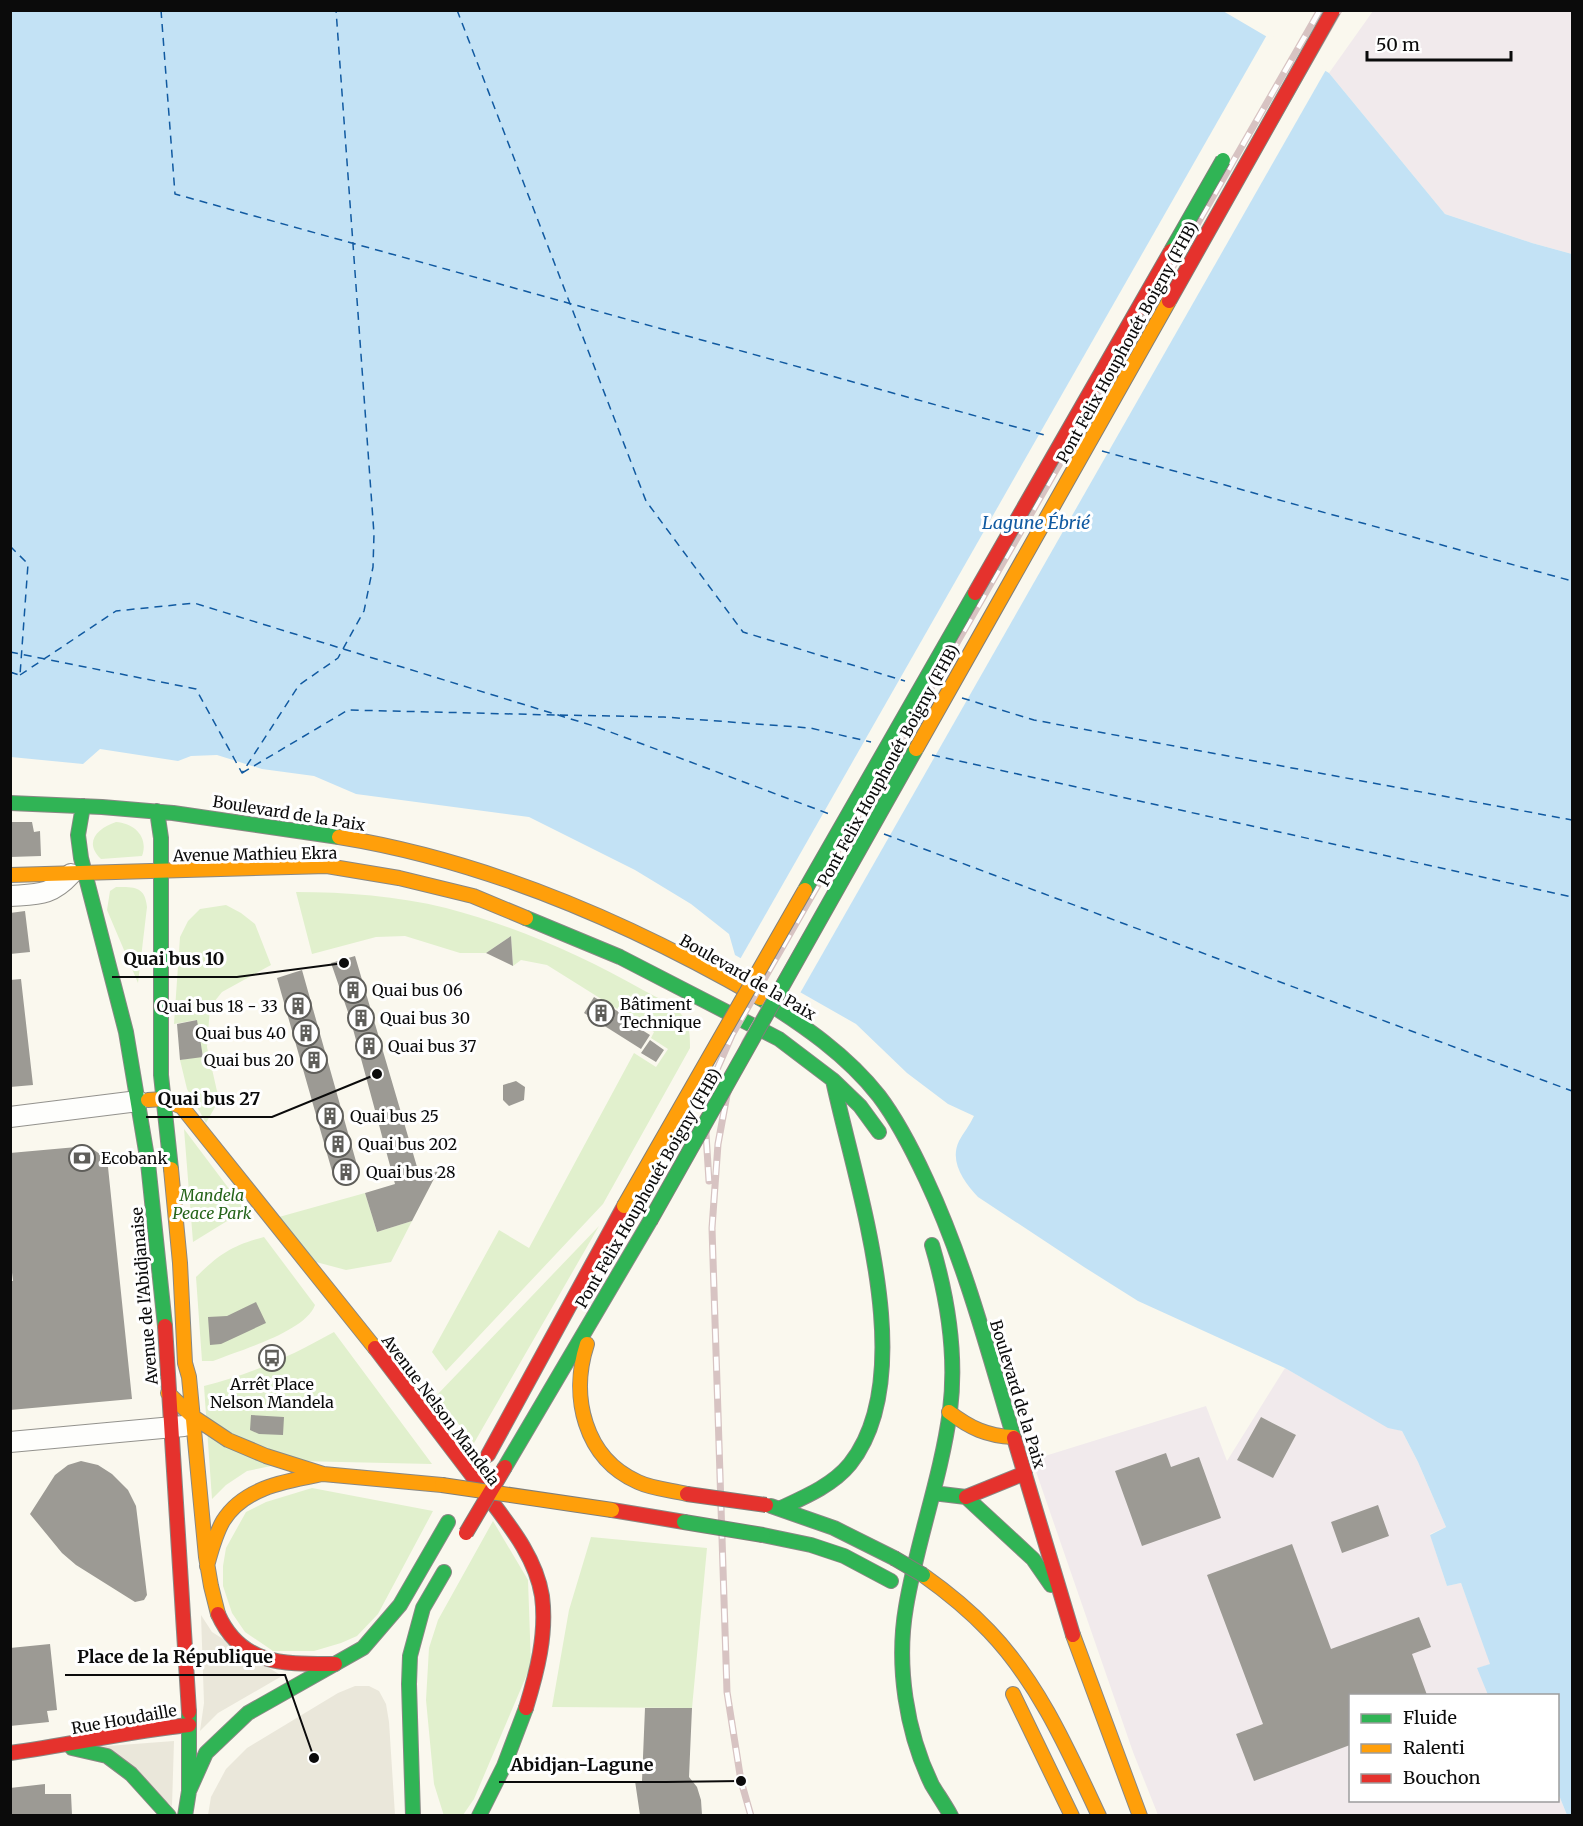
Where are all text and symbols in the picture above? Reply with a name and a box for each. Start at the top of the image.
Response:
scale bar [1367,24,1511,62]
text: 50 m [1376,33,1420,56]
street label: Pont Felix Houphouét Boigny (FHB) [1052,218,1202,466]
water label: Lagune Ébrié [982,511,1091,534]
street label: Pont Felix Houphouét Boigny (FHB) [813,641,963,889]
street label: Boulevard de la Paix [211,791,367,835]
street label: Avenue Mathieu Ekra [172,843,338,865]
street label: Boulevard de la Paix [676,930,820,1024]
callout: Quai bus 10 [112,941,237,977]
text: Quai bus 10 [123,947,225,970]
building icon: Quai bus 06 [338,975,368,1005]
place label: Quai bus 06 [372,980,463,1000]
building icon: Quai bus 18 - 33 [283,991,313,1021]
place label: Bâtiment Technique [620,994,701,1032]
place label: Quai bus 18 - 33 [157,996,278,1016]
building icon: Bâtiment Technique [586,998,616,1028]
building icon: Quai bus 30 [346,1003,376,1033]
place label: Quai bus 30 [380,1008,470,1028]
building icon: Quai bus 40 [291,1018,321,1048]
place label: Quai bus 40 [195,1023,286,1043]
building icon: Quai bus 37 [354,1031,384,1061]
place label: Quai bus 37 [388,1036,476,1056]
building icon: Quai bus 20 [299,1045,329,1075]
place label: Quai bus 20 [204,1050,294,1070]
street label: Pont Felix Houphouét Boigny (FHB) [571,1065,725,1311]
callout: Quai bus 27 [146,1081,272,1117]
text: Quai bus 27 [158,1087,260,1110]
building icon: Quai bus 25 [315,1101,345,1131]
place label: Quai bus 25 [350,1106,439,1126]
building icon: Quai bus 202 [323,1129,353,1159]
place label: Quai bus 202 [358,1134,457,1154]
bank icon: Ecobank [67,1143,97,1173]
place label: Ecobank [101,1148,168,1168]
building icon: Quai bus 28 [331,1157,361,1187]
place label: Quai bus 28 [366,1162,456,1182]
park label: Mandela Peace Park [173,1185,252,1223]
street label: Avenue de l'Abidjanaise [126,1206,162,1387]
street label: Boulevard de la Paix [986,1317,1050,1471]
street label: Avenue Nelson Mandela [377,1330,505,1490]
bus stop icon: Arrêt Place Nelson Mandela [257,1343,287,1373]
place label: Arrêt Place Nelson Mandela [210,1374,334,1412]
callout: Place de la République [65,1639,285,1675]
text: Place de la République [77,1645,273,1668]
legend [1349,1694,1559,1802]
street label: Rue Houdaille [70,1700,178,1738]
text: Fluide [1403,1706,1457,1729]
text: Ralenti [1403,1736,1465,1759]
callout: Abidjan-Lagune [499,1746,666,1782]
text: Abidjan-Lagune [509,1753,654,1776]
text: Bouchon [1403,1766,1480,1789]

